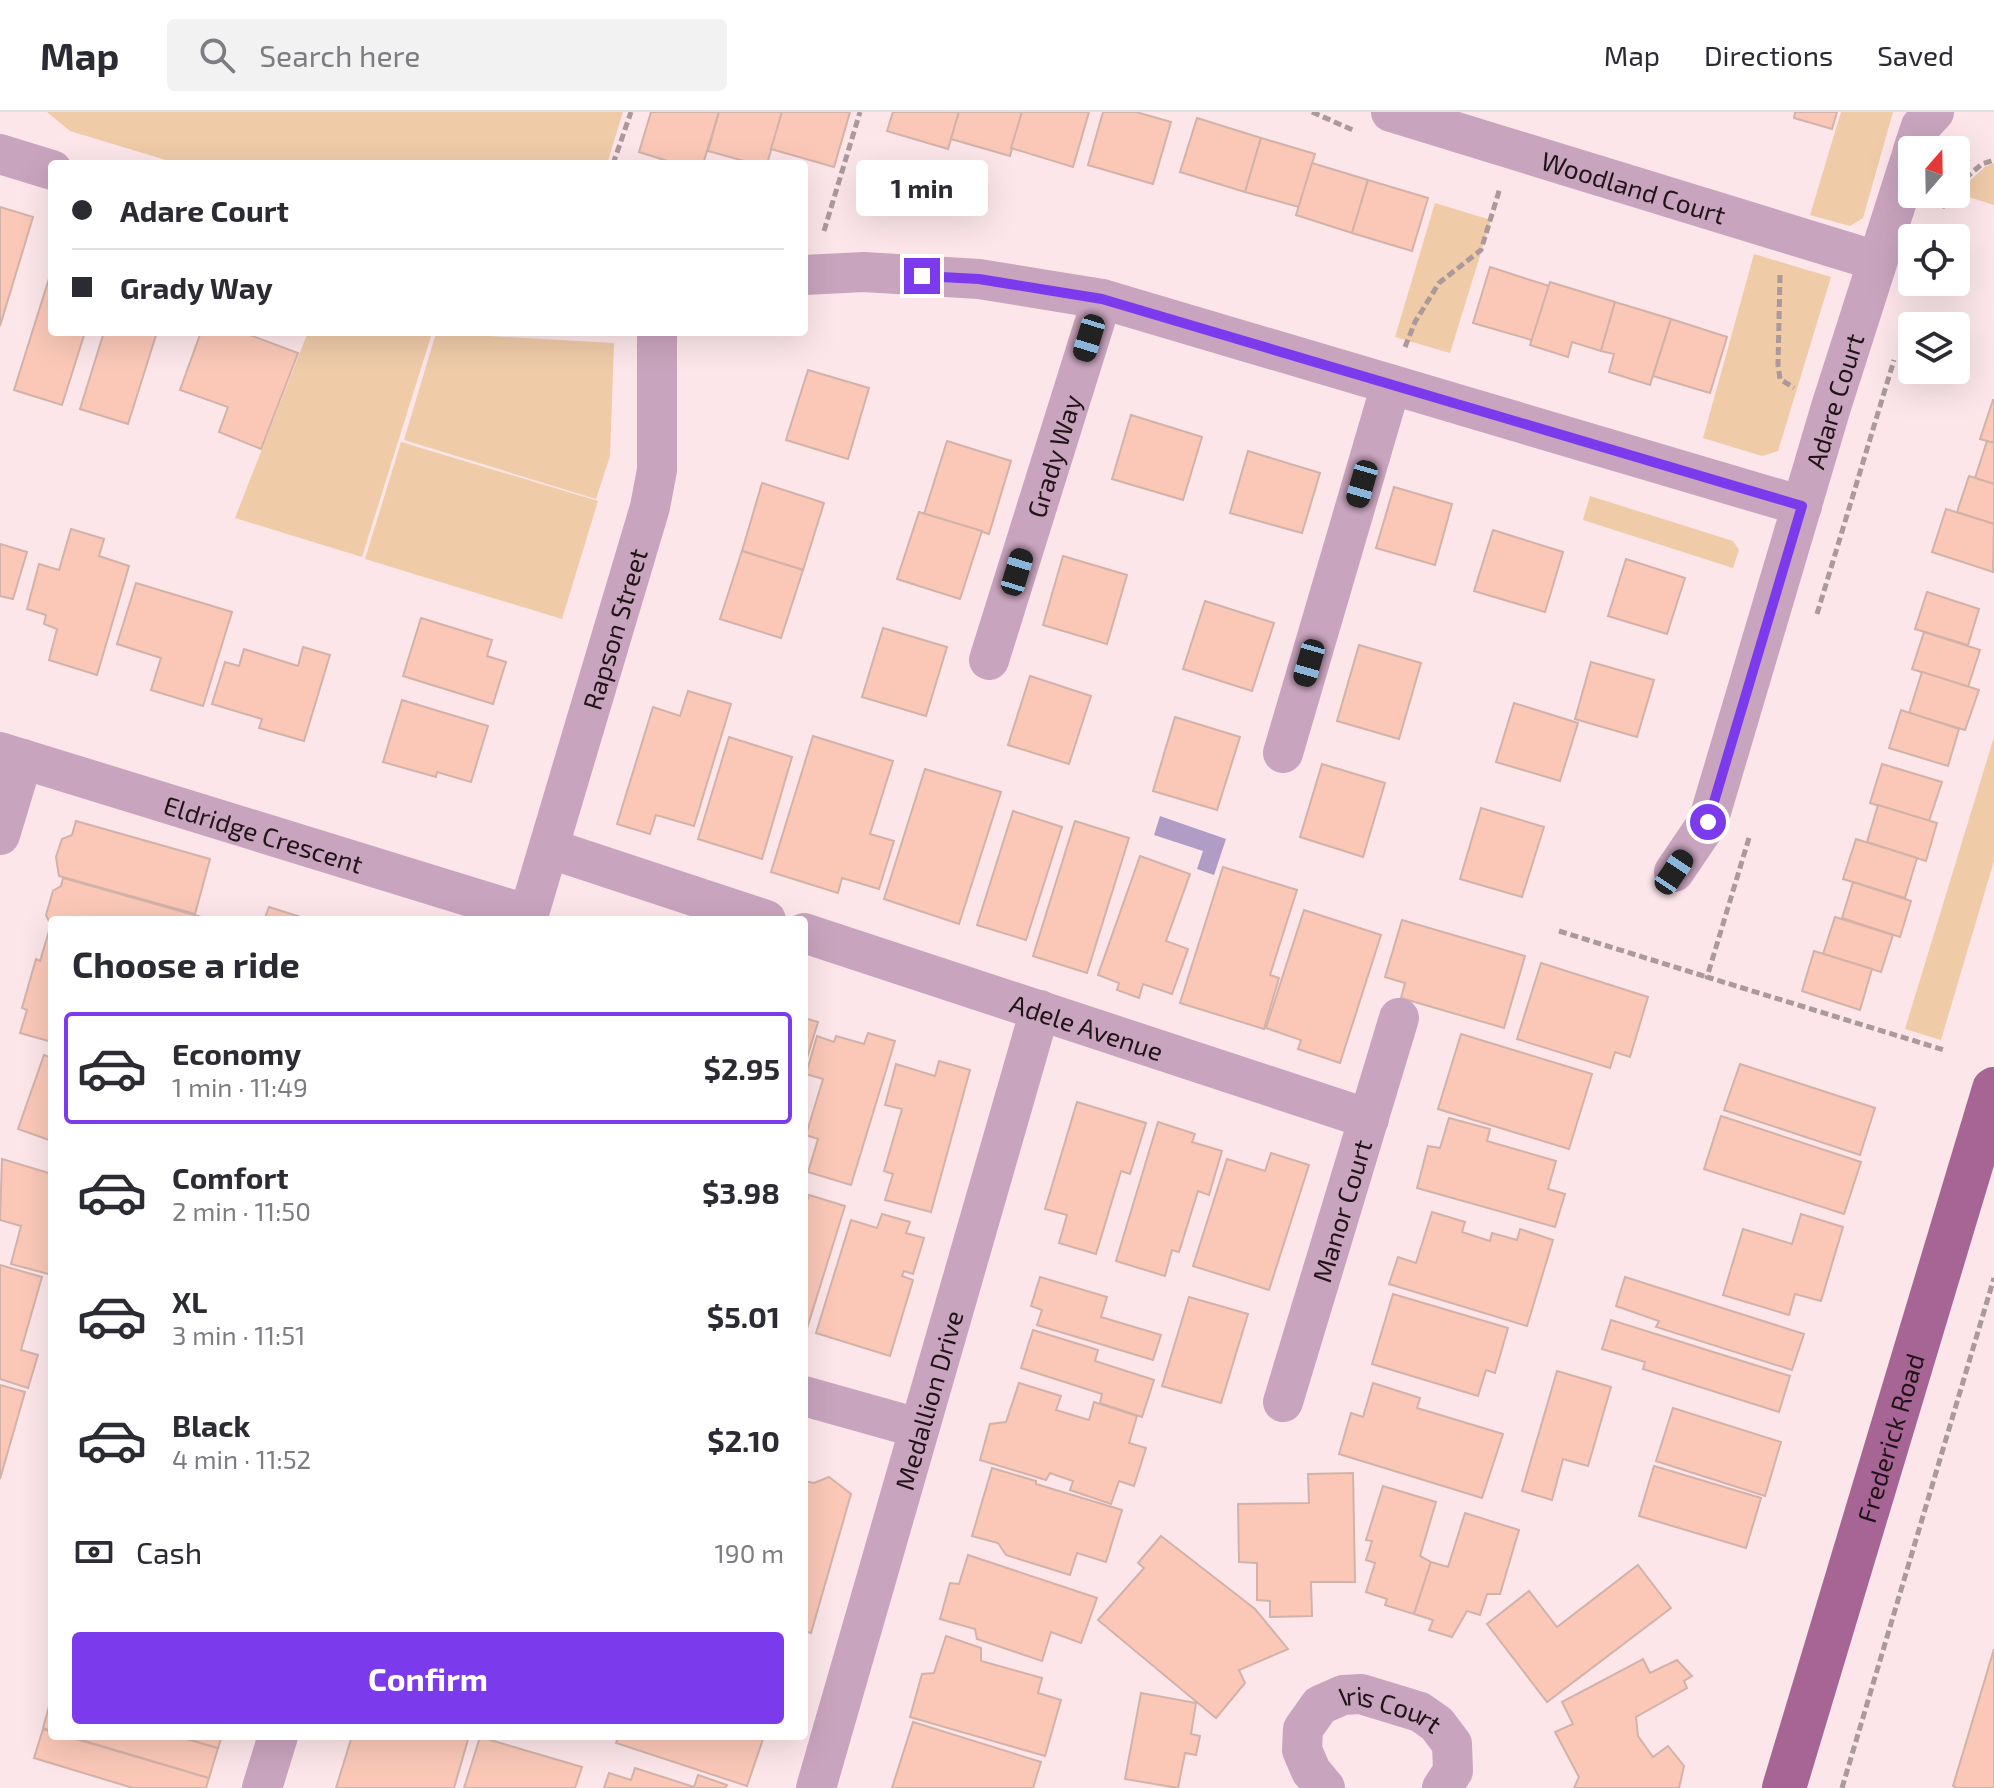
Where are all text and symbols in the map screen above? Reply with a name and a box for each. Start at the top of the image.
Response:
search box [167,19,727,91]
text: Map [40,32,119,78]
icon: search [195,33,239,77]
text: Search here [259,37,420,73]
text: Map [1604,38,1660,72]
text: Directions [1704,38,1833,72]
text: Saved [1877,38,1954,72]
north arrow [1898,136,1970,208]
map controls [1898,136,1970,384]
street label: Woodland Court [1538,144,1730,229]
callout: 1 min [856,160,988,216]
text: 1 min [891,172,953,203]
text: Adare Court [120,192,289,228]
button: locate [1898,224,1970,296]
route end [904,258,940,294]
text: Grady Way [120,269,273,305]
car [1071,312,1107,364]
button: layers [1898,312,1970,384]
street label: Adare Court [1798,329,1869,472]
street label: Grady Way [1019,390,1087,521]
car [1344,458,1380,510]
street label: Rapson Street [575,544,652,713]
car [999,546,1035,598]
car [1291,637,1327,689]
street label: Eldridge Crescent [160,788,367,879]
route start [1690,804,1726,840]
car [1651,845,1697,899]
text: Choose a ride [72,942,300,985]
street label: Adele Avenue [1007,987,1167,1066]
icon: car [76,1032,148,1104]
text: Economy [172,1035,301,1071]
text: $2.95 [704,1050,780,1086]
text: 1 min · 11:49 [172,1071,308,1102]
street label: Manor Court [1305,1135,1377,1286]
icon: car [76,1156,148,1228]
text: Comfort [172,1159,289,1195]
text: $3.98 [702,1174,780,1210]
text: 2 min · 11:50 [172,1195,311,1226]
icon: car [76,1280,148,1352]
text: XL [172,1283,207,1319]
text: $5.01 [707,1298,780,1334]
street label: Medallion Drive [887,1306,968,1493]
text: 3 min · 11:51 [172,1319,305,1350]
street label: Frederick Road [1849,1349,1929,1526]
icon: car [76,1404,148,1476]
text: Black [172,1407,250,1443]
text: $2.10 [707,1422,780,1458]
text: 4 min · 11:52 [172,1443,311,1474]
icon: cash [72,1530,116,1574]
text: Cash [136,1534,202,1570]
text: 190 m [715,1537,784,1568]
button: Confirm [72,1632,784,1724]
street label: Iris Court [1333,1678,1448,1738]

